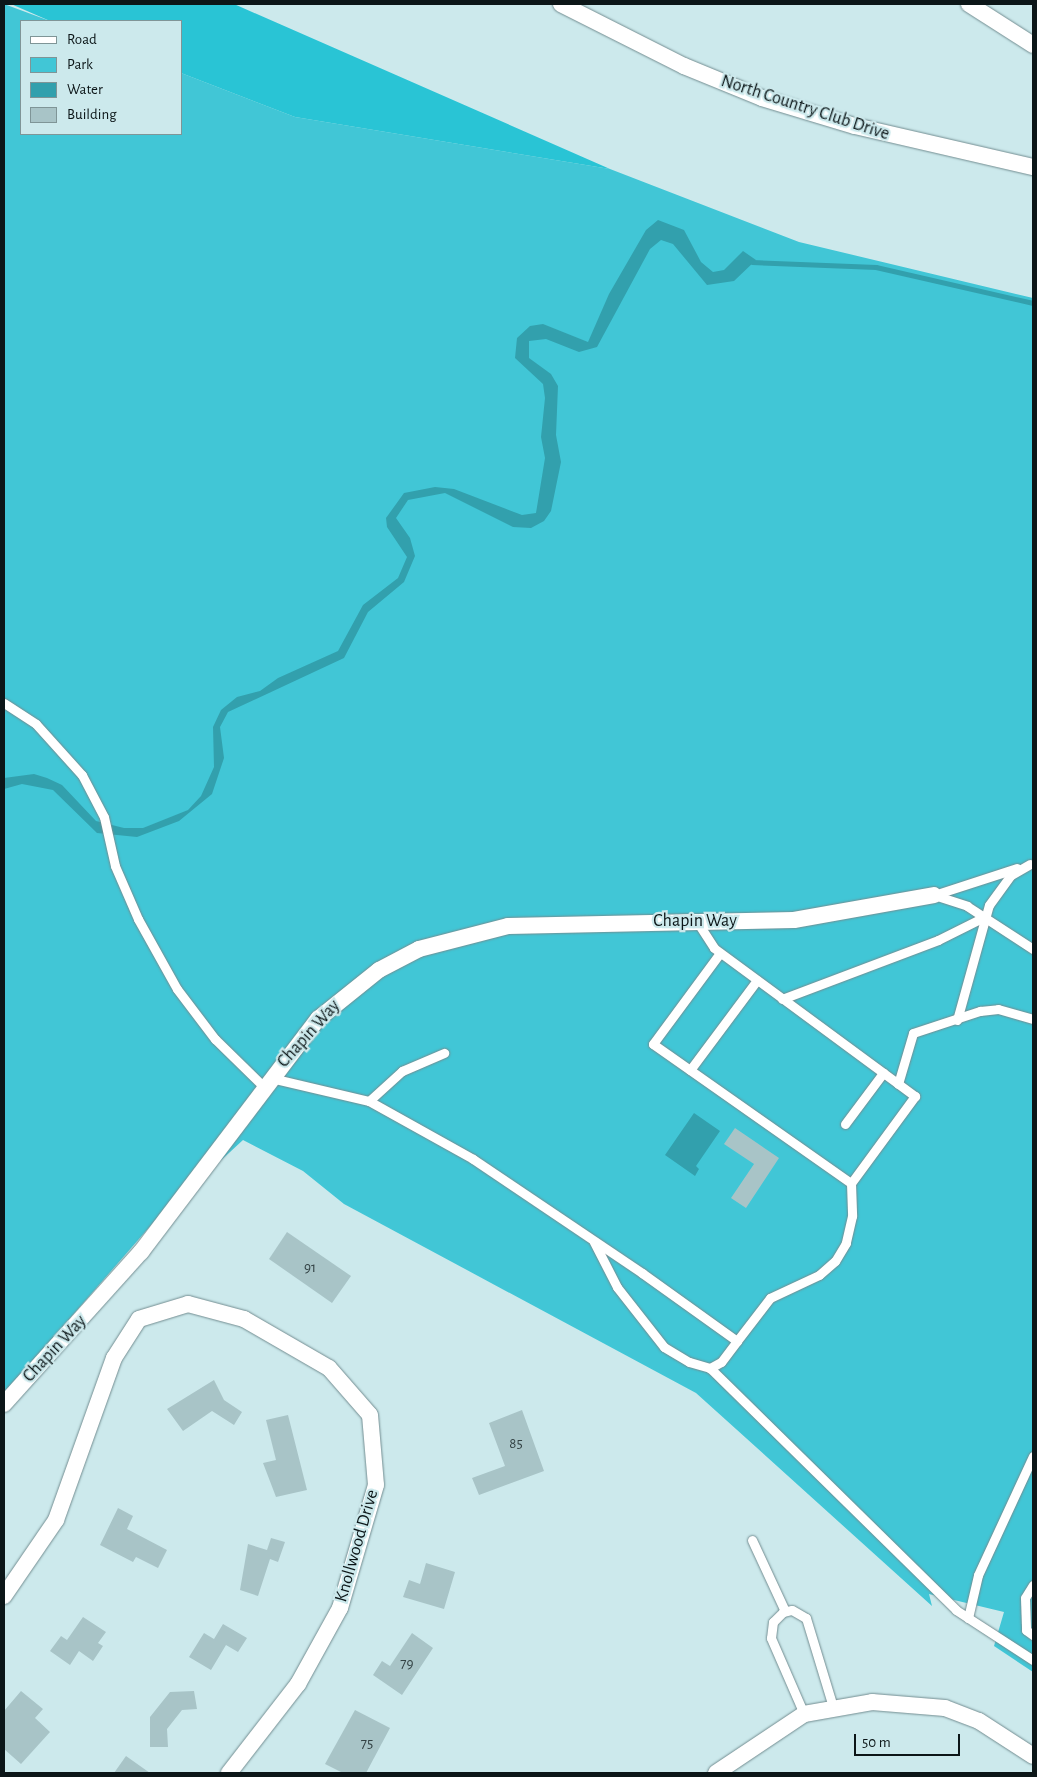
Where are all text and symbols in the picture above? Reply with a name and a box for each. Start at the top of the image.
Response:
legend [20,20,182,135]
text: Road [67,32,97,47]
text: Park [67,57,93,72]
street label: North Country Club Drive [718,71,892,145]
text: Water [67,82,103,97]
text: Building [67,107,117,122]
street label: Chapin Way [653,910,737,932]
street label: Chapin Way [273,996,345,1072]
house number: 91 [304,1259,316,1277]
street label: Chapin Way [19,1311,91,1387]
house number: 85 [509,1435,523,1453]
street label: Knollwood Drive [331,1487,383,1605]
house number: 79 [400,1655,414,1673]
scale bar [857,1724,963,1756]
house number: 75 [361,1735,373,1753]
text: 50 m [862,1735,891,1750]

